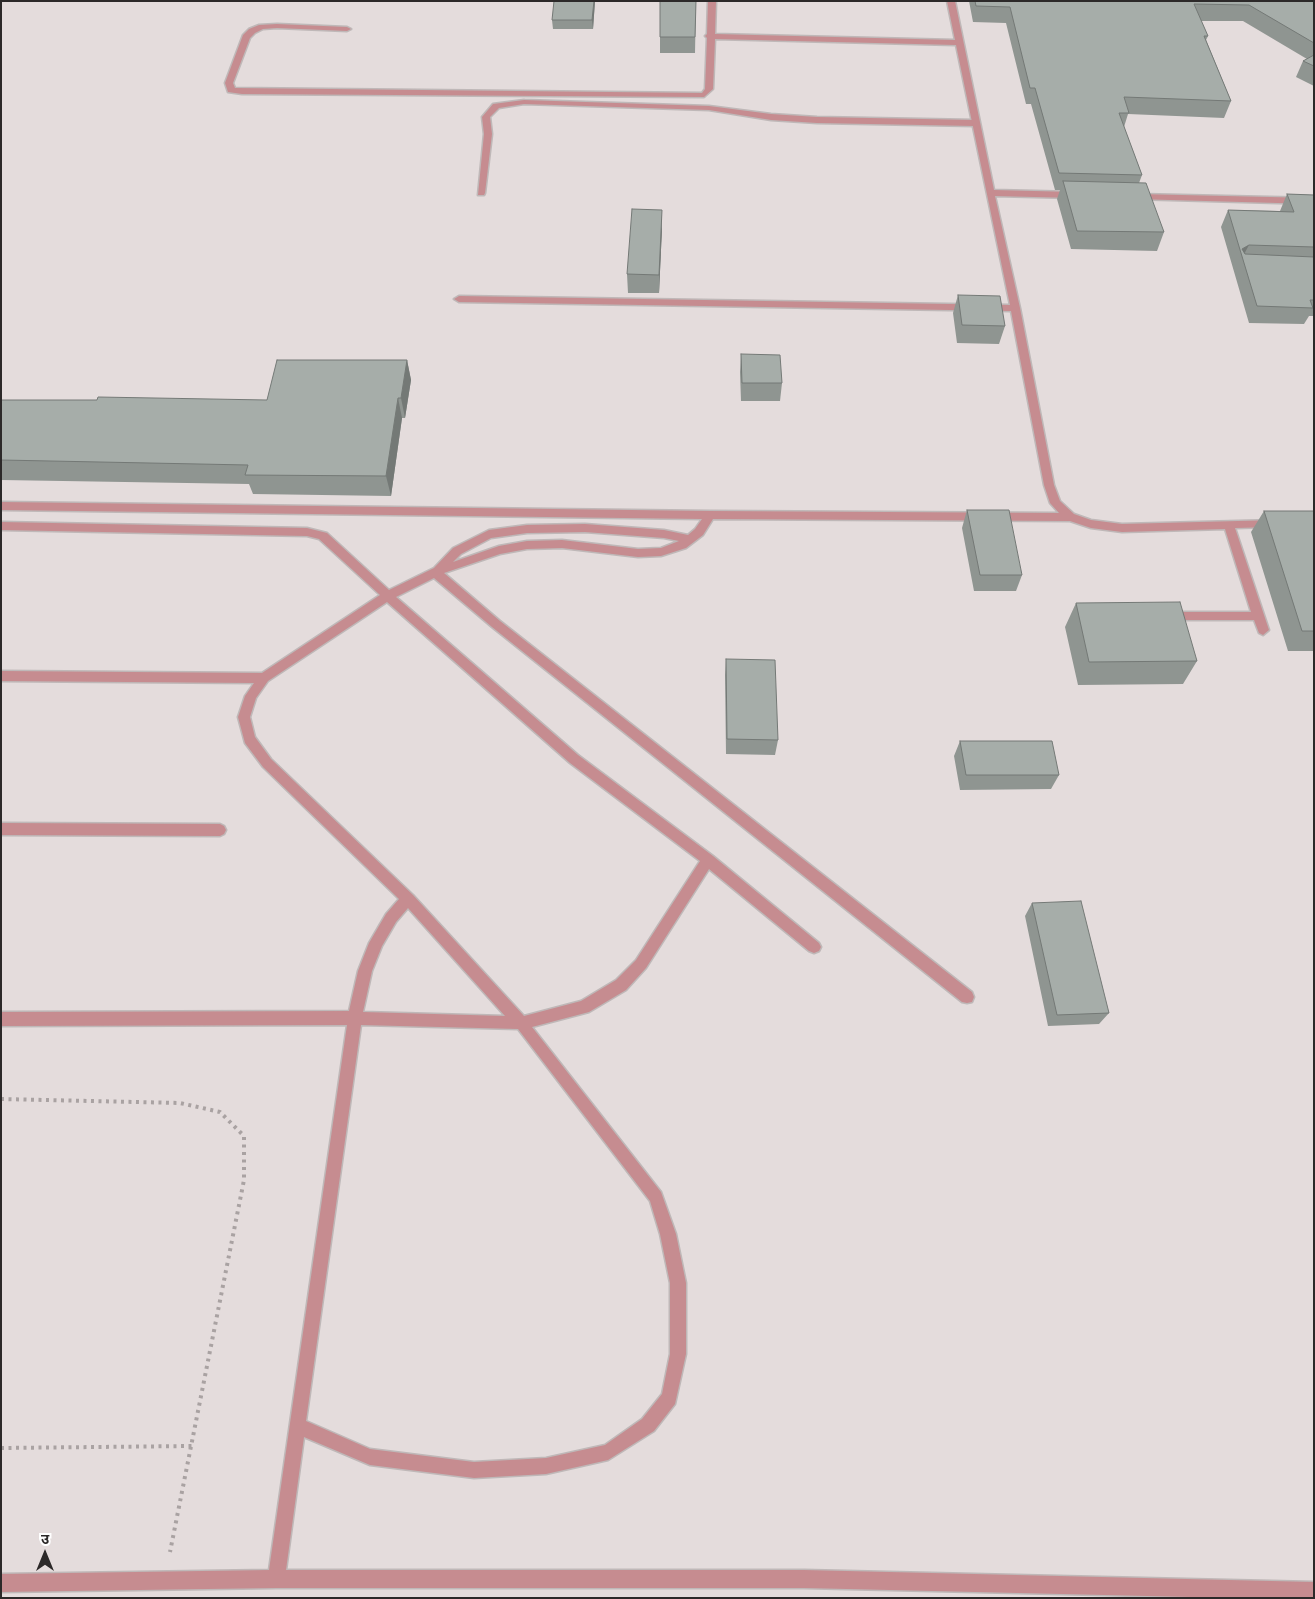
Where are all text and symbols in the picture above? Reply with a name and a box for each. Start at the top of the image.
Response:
north arrow [20,1529,70,1579]
text: उ [41,1530,49,1547]

